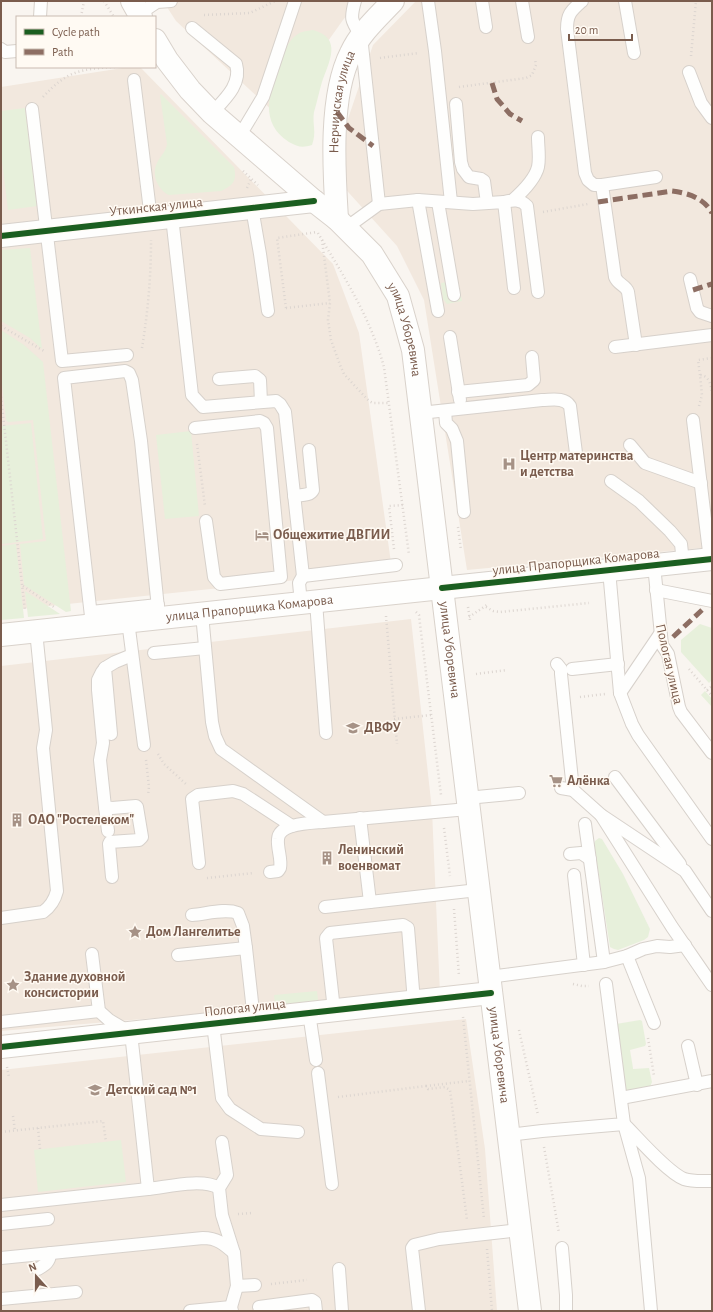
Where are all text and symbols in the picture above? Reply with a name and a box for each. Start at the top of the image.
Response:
legend [16,16,156,68]
scale bar [569,16,632,42]
text: 20 m [575,24,598,36]
text: Cycle path [52,26,100,39]
text: Path [52,46,74,58]
street label: Нерчинская улица [327,48,358,153]
street label: Уткинская улица [109,195,204,219]
street label: улица Уборевича [384,279,423,378]
place label: Центр материнства и детства [520,449,634,479]
hospital icon: Центр материнства и детства [501,456,517,472]
hotel icon: Общежитие ДВГИИ [254,527,270,543]
place label: Общежитие ДВГИИ [273,528,391,542]
street label: улица Прапорщика Комарова [491,546,661,578]
street label: улица Прапорщика Комарова [164,593,334,624]
street label: улица Уборевича [437,600,462,700]
street label: Пологая улица [653,622,685,706]
school or university icon: ДВФУ [345,720,361,736]
place label: ДВФУ [364,721,402,735]
supermarket icon: Алёнка [548,773,564,789]
place label: Алёнка [567,774,610,788]
building icon: ОАО "Ростелеком" [9,812,25,828]
place label: ОАО "Ростелеком" [28,813,134,827]
place label: Ленинский военвомат [338,843,404,873]
building icon: Ленинский военвомат [319,850,335,866]
place icon: Дом Лангелитье [127,924,143,940]
place label: Дом Лангелитье [146,925,241,939]
place label: Здание духовной консистории [24,970,125,1000]
place icon: Здание духовной консистории [5,977,21,993]
street label: Пологая улица [203,997,287,1019]
street label: улица Уборевича [486,1005,512,1105]
school or university icon: Детский сад №1 [87,1082,103,1098]
place label: Детский сад №1 [106,1083,197,1097]
north arrow [16,1256,56,1296]
text: N [27,1261,38,1274]

